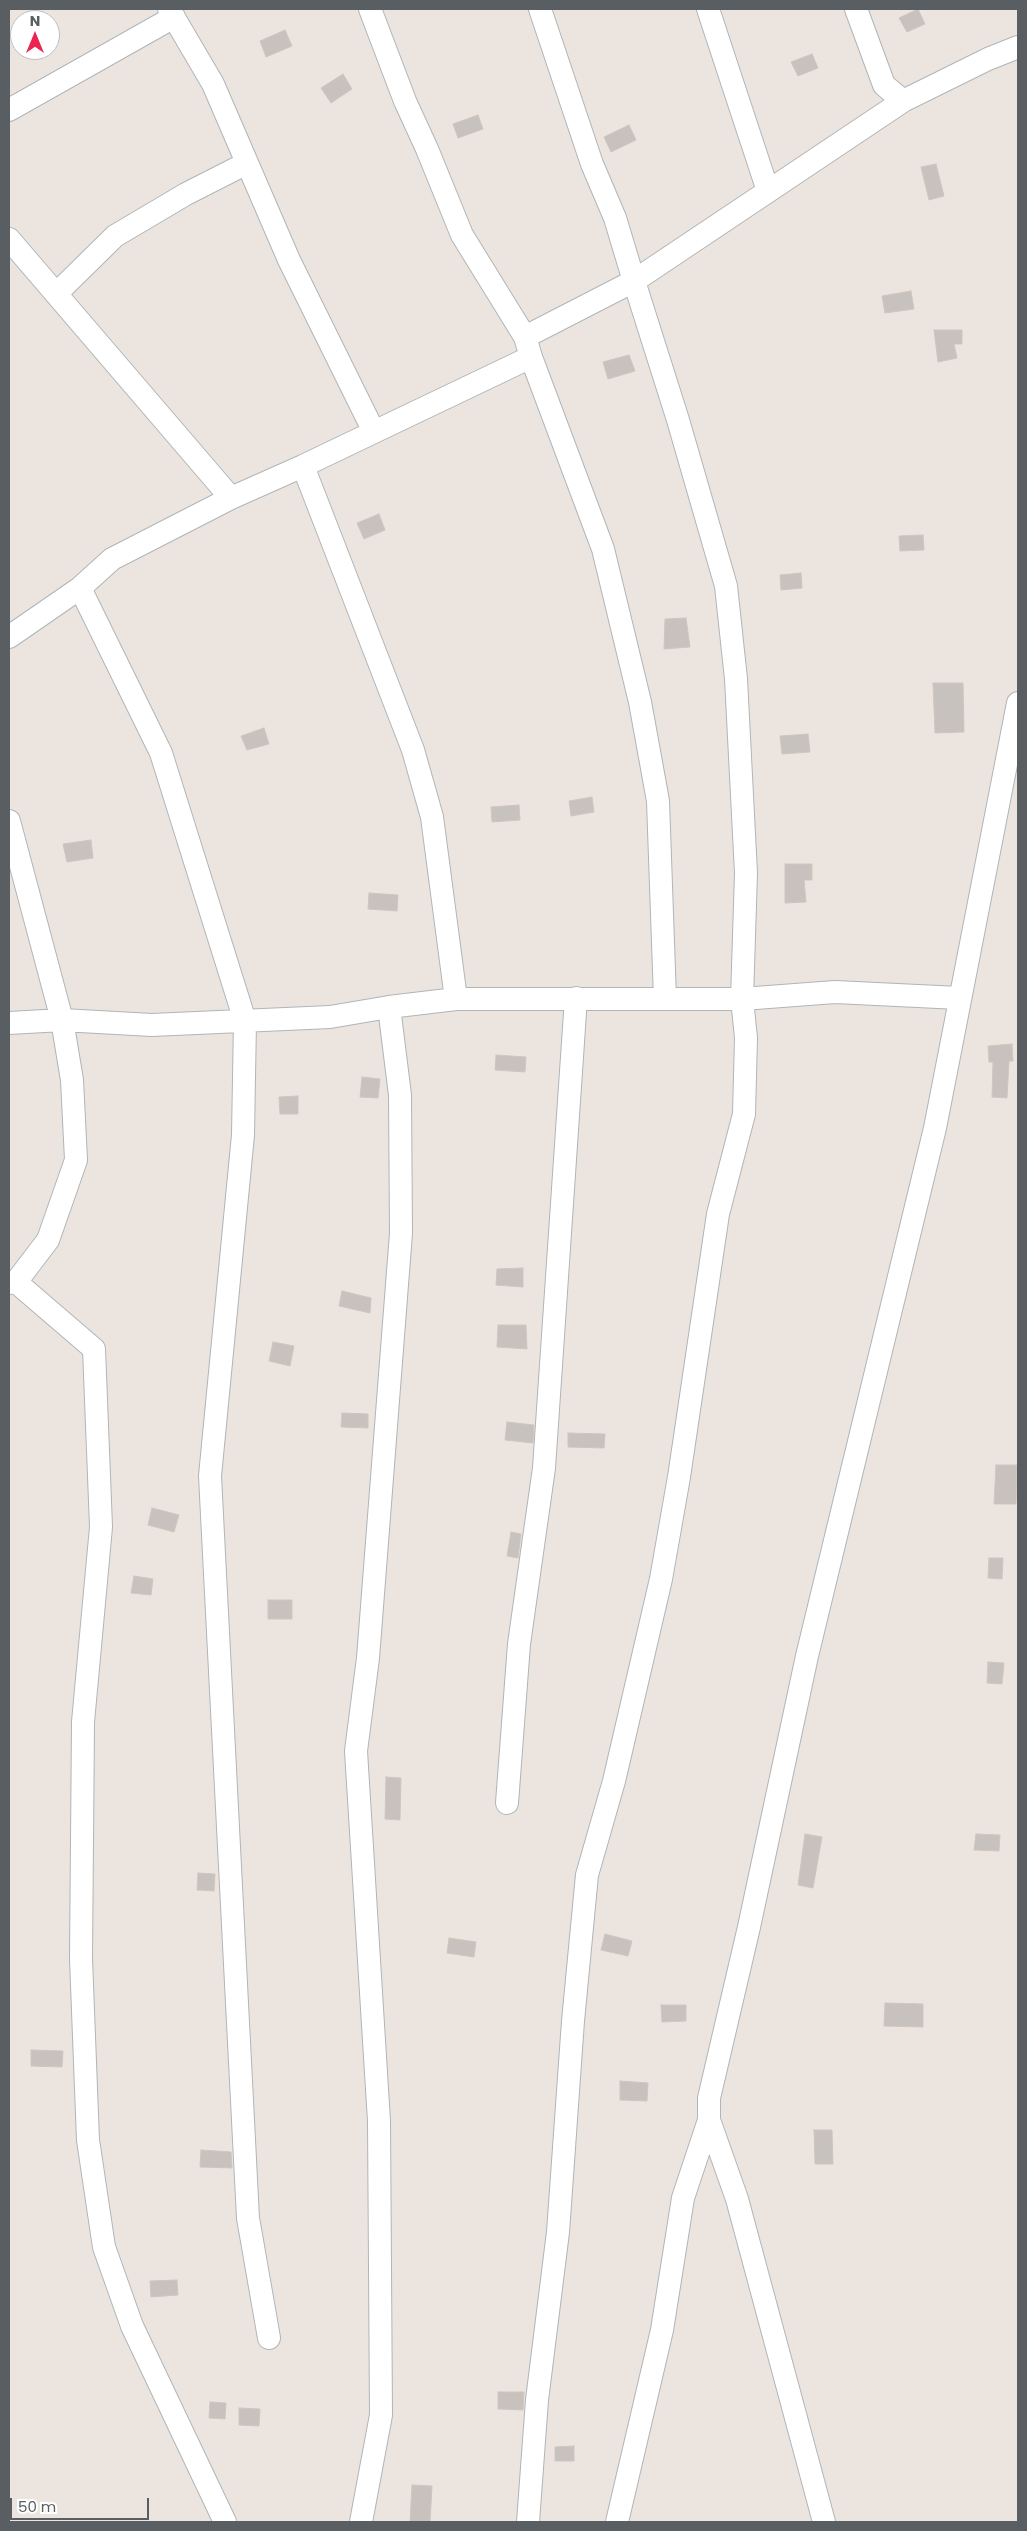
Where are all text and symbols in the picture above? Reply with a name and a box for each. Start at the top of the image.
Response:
north arrow [10,10,60,60]
text: N [30,11,40,31]
scale bar [12,2488,151,2520]
text: 50 m [18,2496,56,2517]

